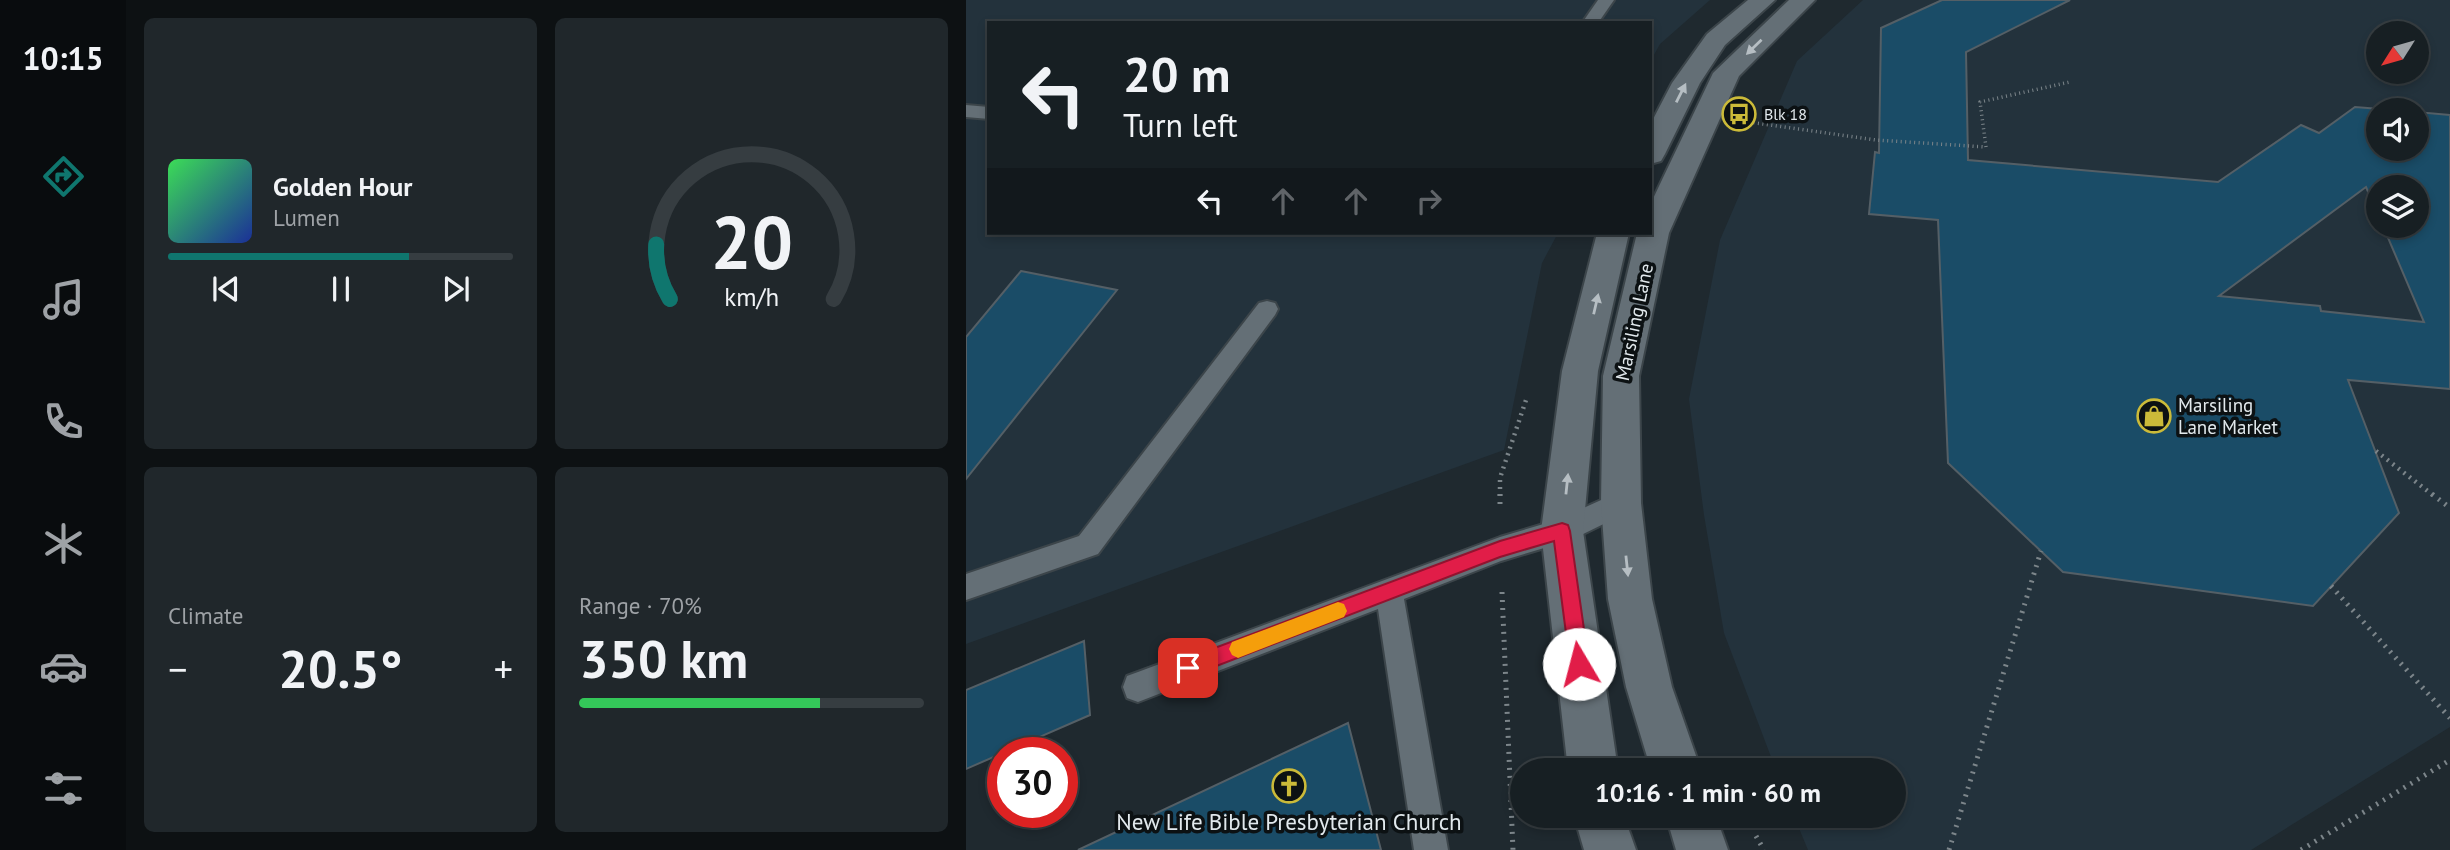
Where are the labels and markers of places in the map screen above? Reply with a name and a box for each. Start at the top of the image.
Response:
bus stop icon: Blk 18 [1720,95,1758,133]
place label: Blk 18 [1764,104,1807,124]
place label: Marsiling Lane Market [2178,393,2278,439]
shop icon: Marsiling Lane Market [2135,397,2173,435]
pin [1158,638,1218,698]
church icon: New Life Bible Presbyterian Church [1270,767,1308,805]
place label: New Life Bible Presbyterian Church [1116,807,1462,836]

